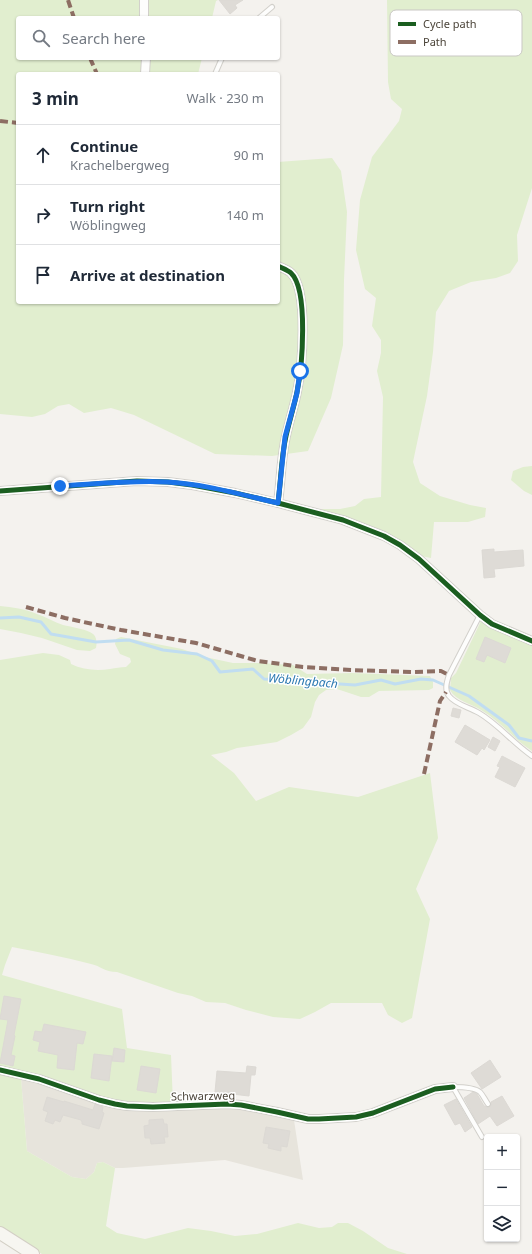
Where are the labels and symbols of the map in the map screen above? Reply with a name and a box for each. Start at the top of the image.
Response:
legend [390,10,522,56]
text: Cycle path [423,16,476,31]
text: Path [423,34,447,49]
route start [291,362,309,380]
route end [51,477,69,495]
water label: Wöblingbach [267,669,339,692]
street label: Schwarzweg [171,1087,235,1104]

